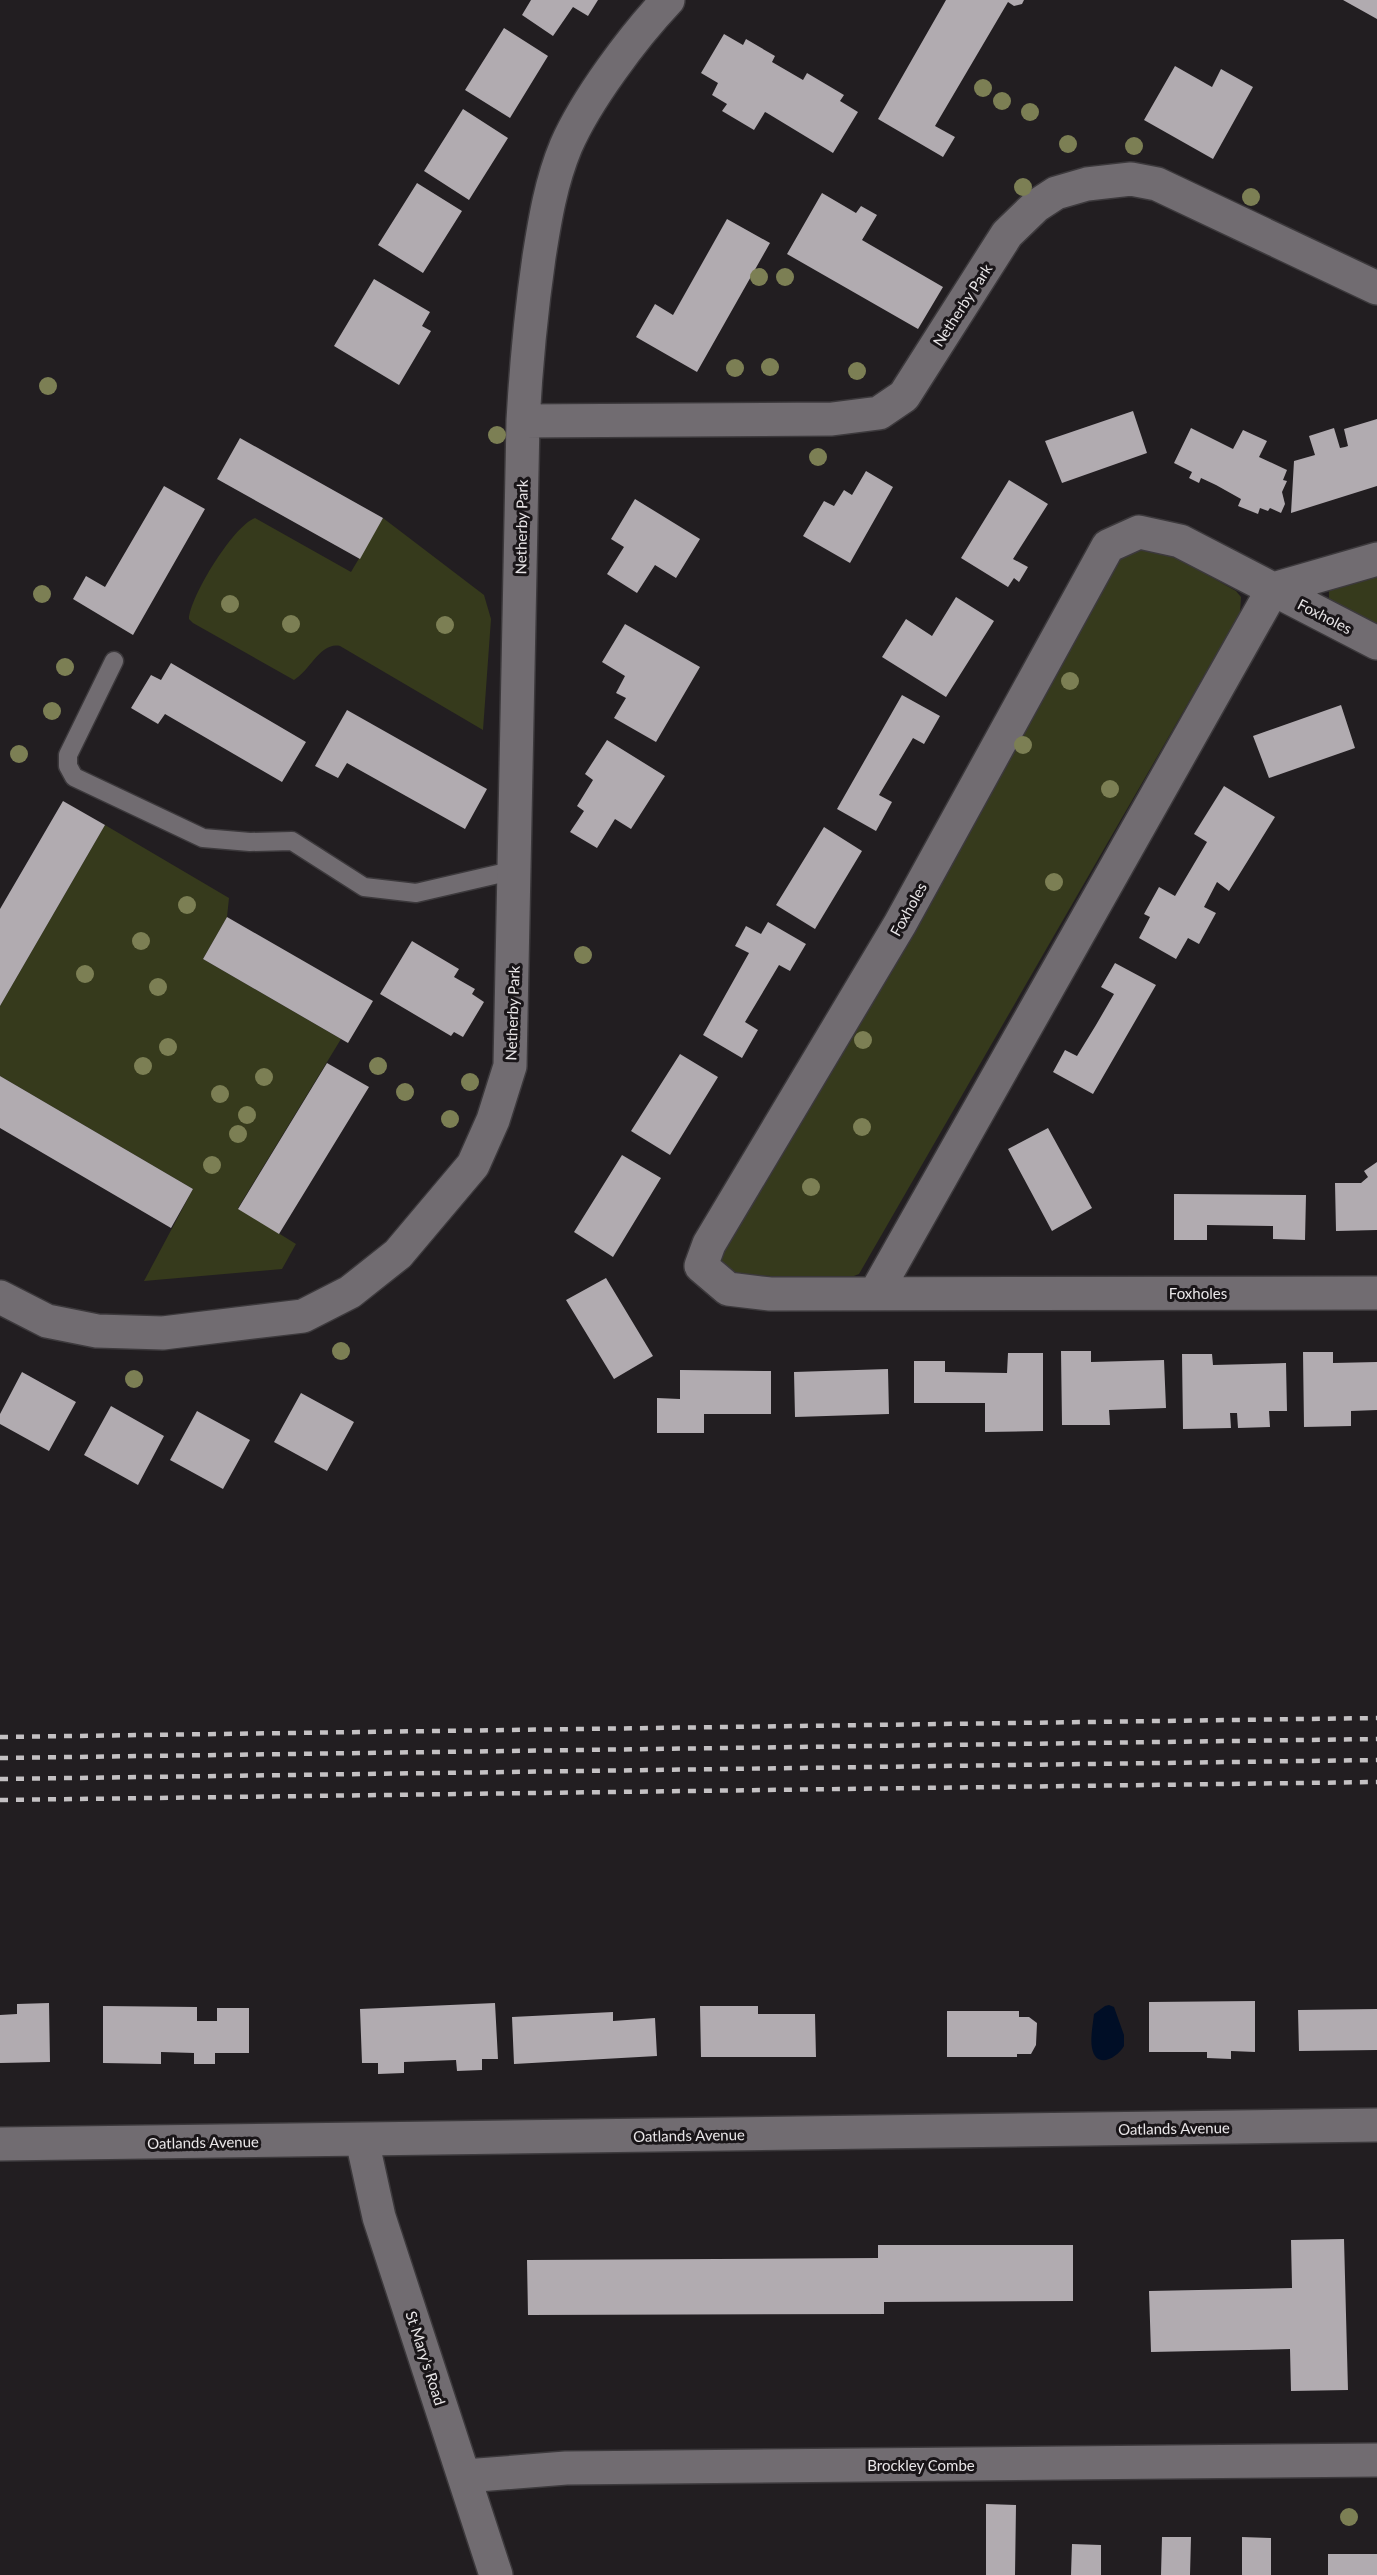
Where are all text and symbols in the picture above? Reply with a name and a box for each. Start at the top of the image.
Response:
street label: Netherby Park [929,260,996,350]
street label: Netherby Park [511,479,531,575]
street label: Foxholes [1295,595,1355,637]
street label: Foxholes [886,879,930,939]
street label: Netherby Park [501,965,523,1061]
street label: Foxholes [1169,1284,1227,1302]
street label: Oatlands Avenue [1118,2118,1230,2138]
street label: Oatlands Avenue [633,2125,745,2145]
street label: Oatlands Avenue [147,2132,259,2152]
street label: St Mary's Road [402,2309,450,2407]
street label: Brockley Combe [867,2456,975,2474]

